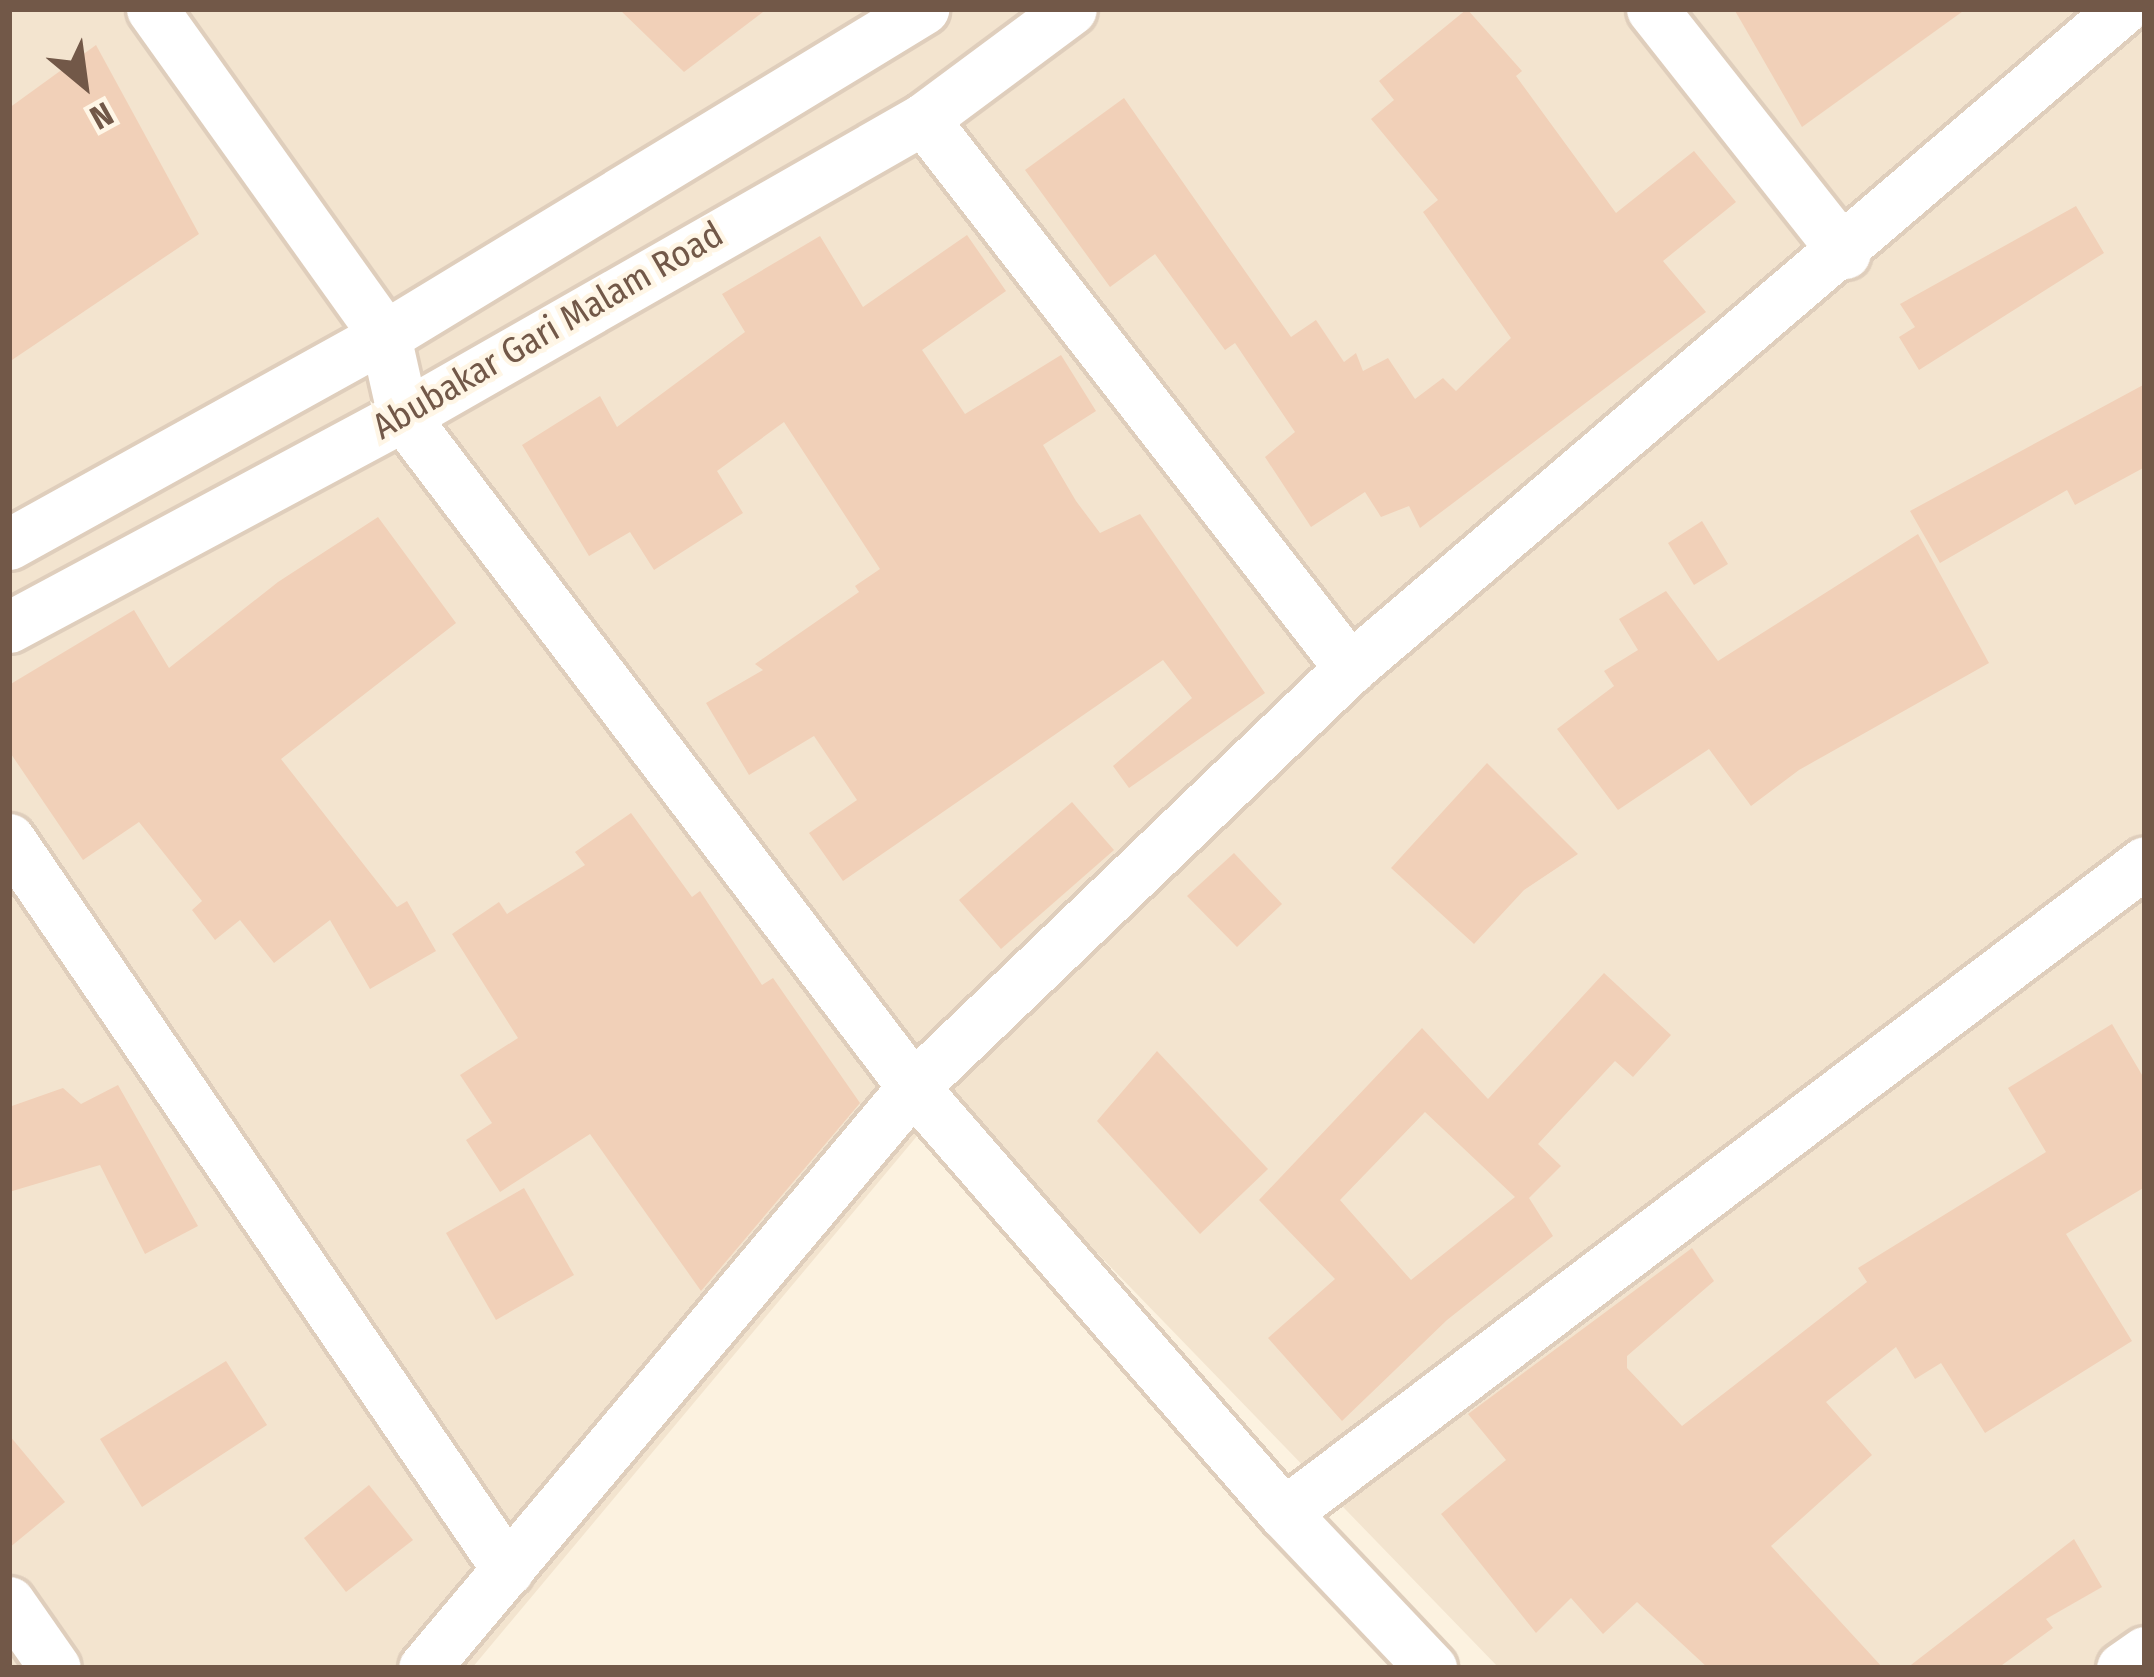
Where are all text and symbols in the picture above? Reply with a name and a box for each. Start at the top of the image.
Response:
north arrow [24,24,144,144]
text: N [83,93,120,138]
street label: Abubakar Gari Malam Road [365,213,731,449]

